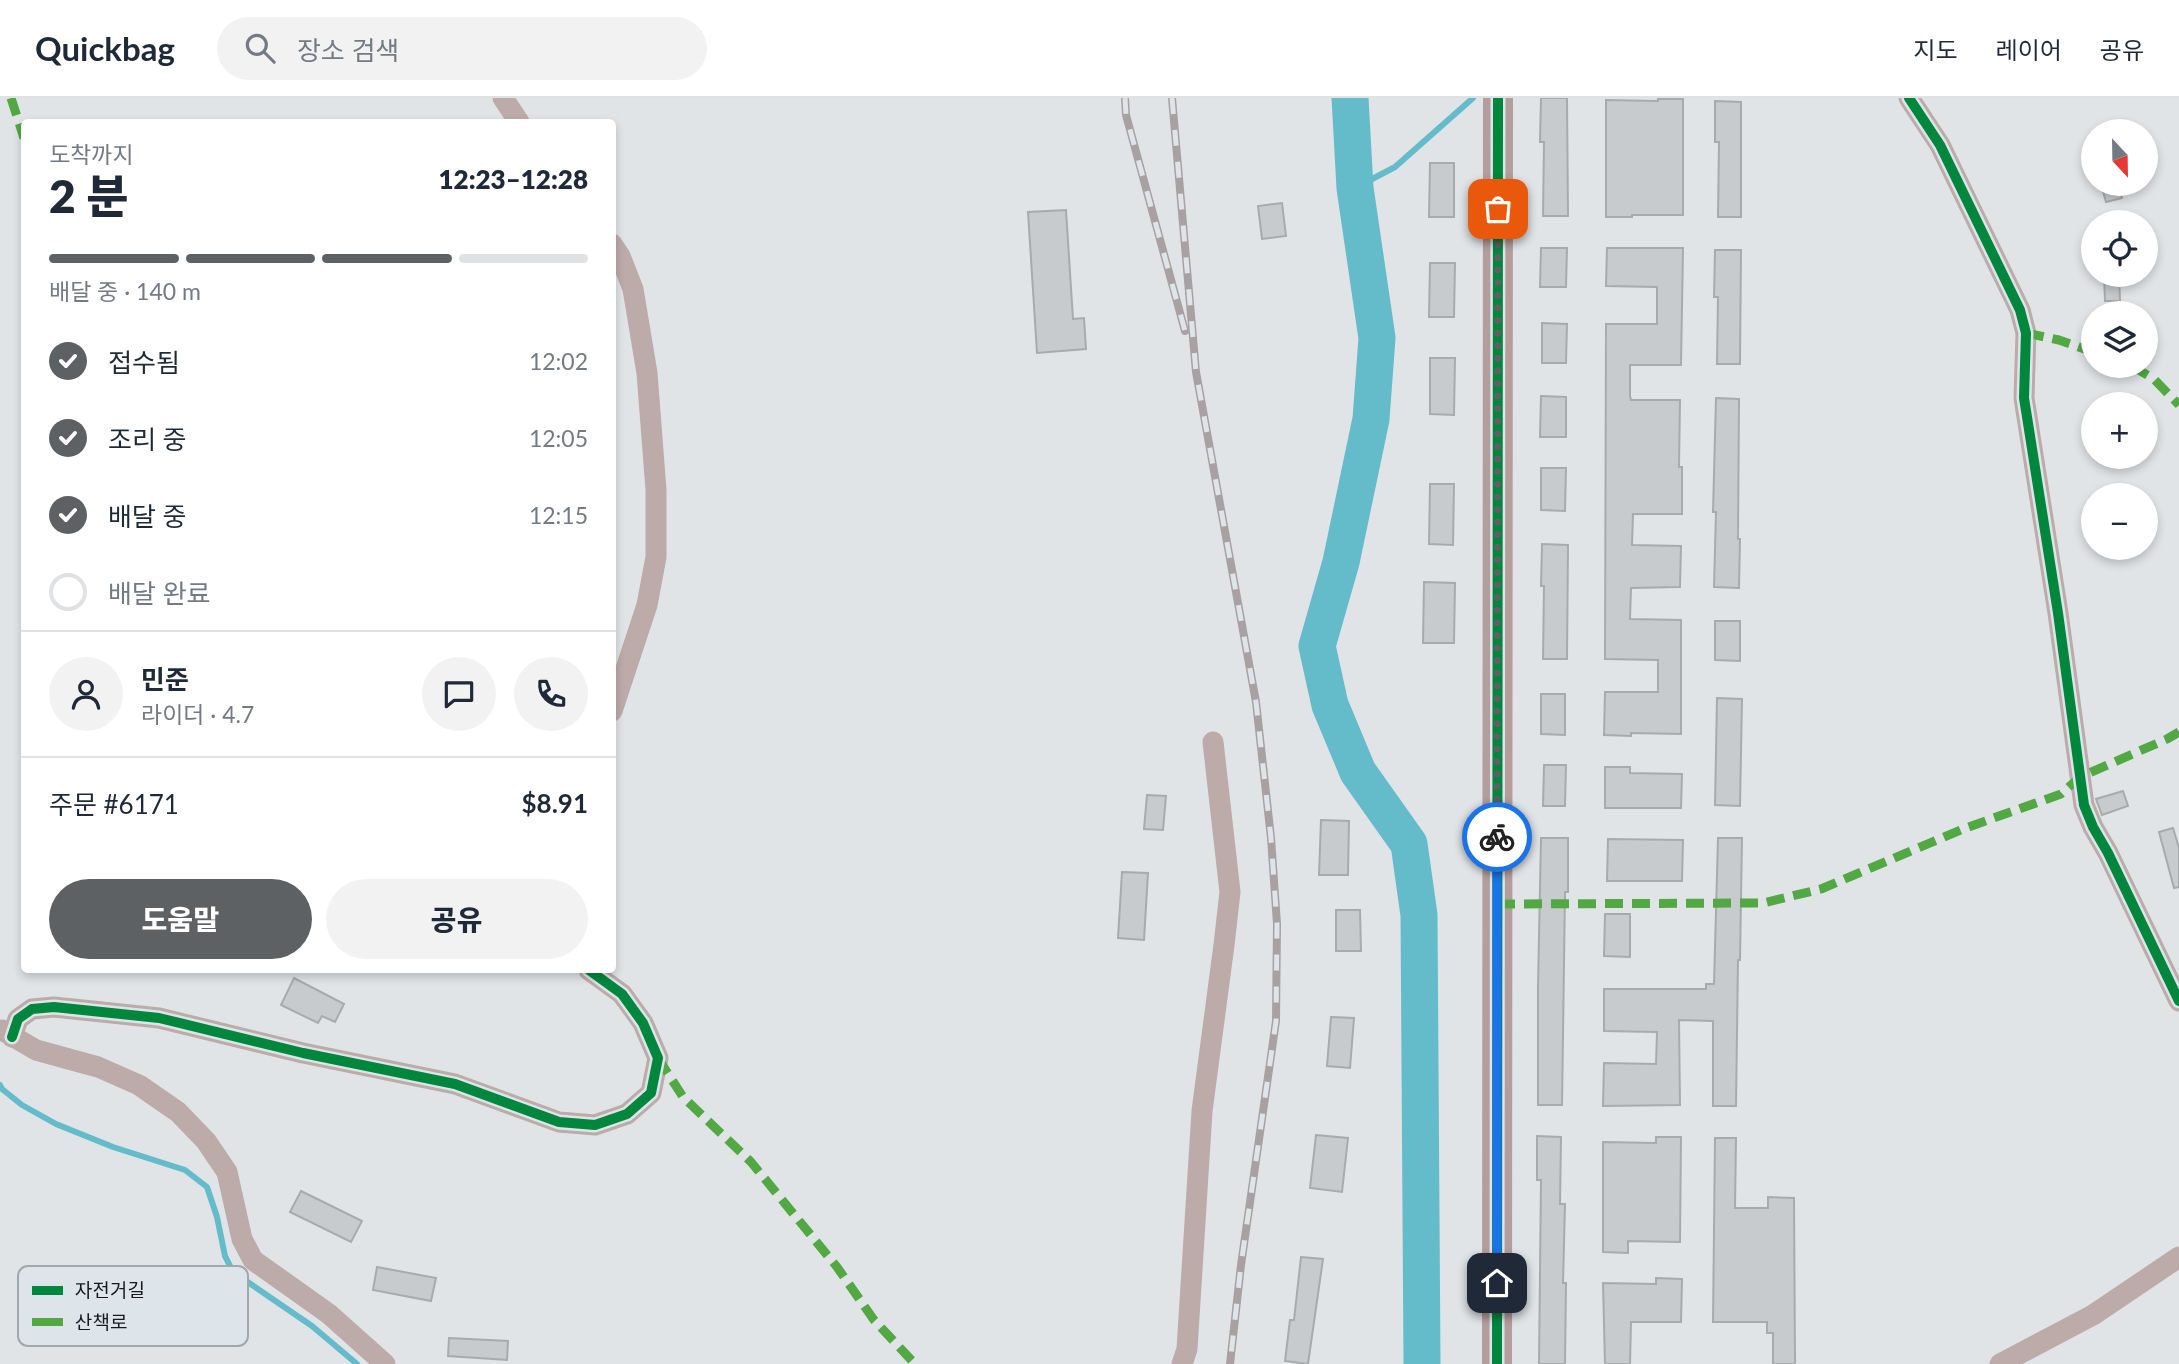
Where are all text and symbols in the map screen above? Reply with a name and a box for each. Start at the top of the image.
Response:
search box [217,17,707,80]
text: Quickbag [35,28,175,68]
icon: search [241,29,279,67]
text: 장소 검색 [297,34,399,66]
text: 지도 [1913,35,1958,64]
text: 레이어 [1996,35,2062,64]
text: 공유 [2100,35,2144,64]
north arrow [2081,119,2158,196]
map controls [2081,119,2158,560]
text: 도착까지 [49,140,134,168]
text: 12:23–12:28 [438,163,588,195]
text: 2 분 [49,168,129,223]
pin [1468,179,1528,239]
icon: bag [1479,190,1517,228]
button: locate [2081,210,2158,287]
text: 배달 중 · 140 m [49,277,201,305]
button: layers [2081,301,2158,378]
icon: check [49,342,87,380]
text: 접수됨 [108,346,180,378]
text: 12:02 [529,347,588,375]
button: + [2081,392,2158,469]
icon: check [49,419,87,457]
text: 조리 중 [108,423,186,455]
text: 12:05 [529,424,588,452]
button: − [2081,483,2158,560]
icon: check [49,496,87,534]
text: 배달 중 [108,500,186,532]
text: 12:15 [529,501,588,529]
text: 배달 완료 [108,577,210,609]
button: person [49,657,123,731]
button: chat [422,657,496,731]
button: phone [514,657,588,731]
text: 민준 [141,663,189,695]
text: 라이더 · 4.7 [141,700,254,728]
text: $8.91 [522,787,588,819]
text: 주문 #6171 [49,788,179,820]
courier [1462,802,1532,872]
icon: bike [1478,818,1516,856]
button: 도움말 [49,879,312,959]
button: 공유 [326,879,588,959]
pin [1467,1253,1527,1313]
icon: home [1478,1264,1516,1302]
legend [18,1266,248,1346]
text: 자전거길 [75,1278,145,1301]
text: 산책로 [75,1310,127,1333]

